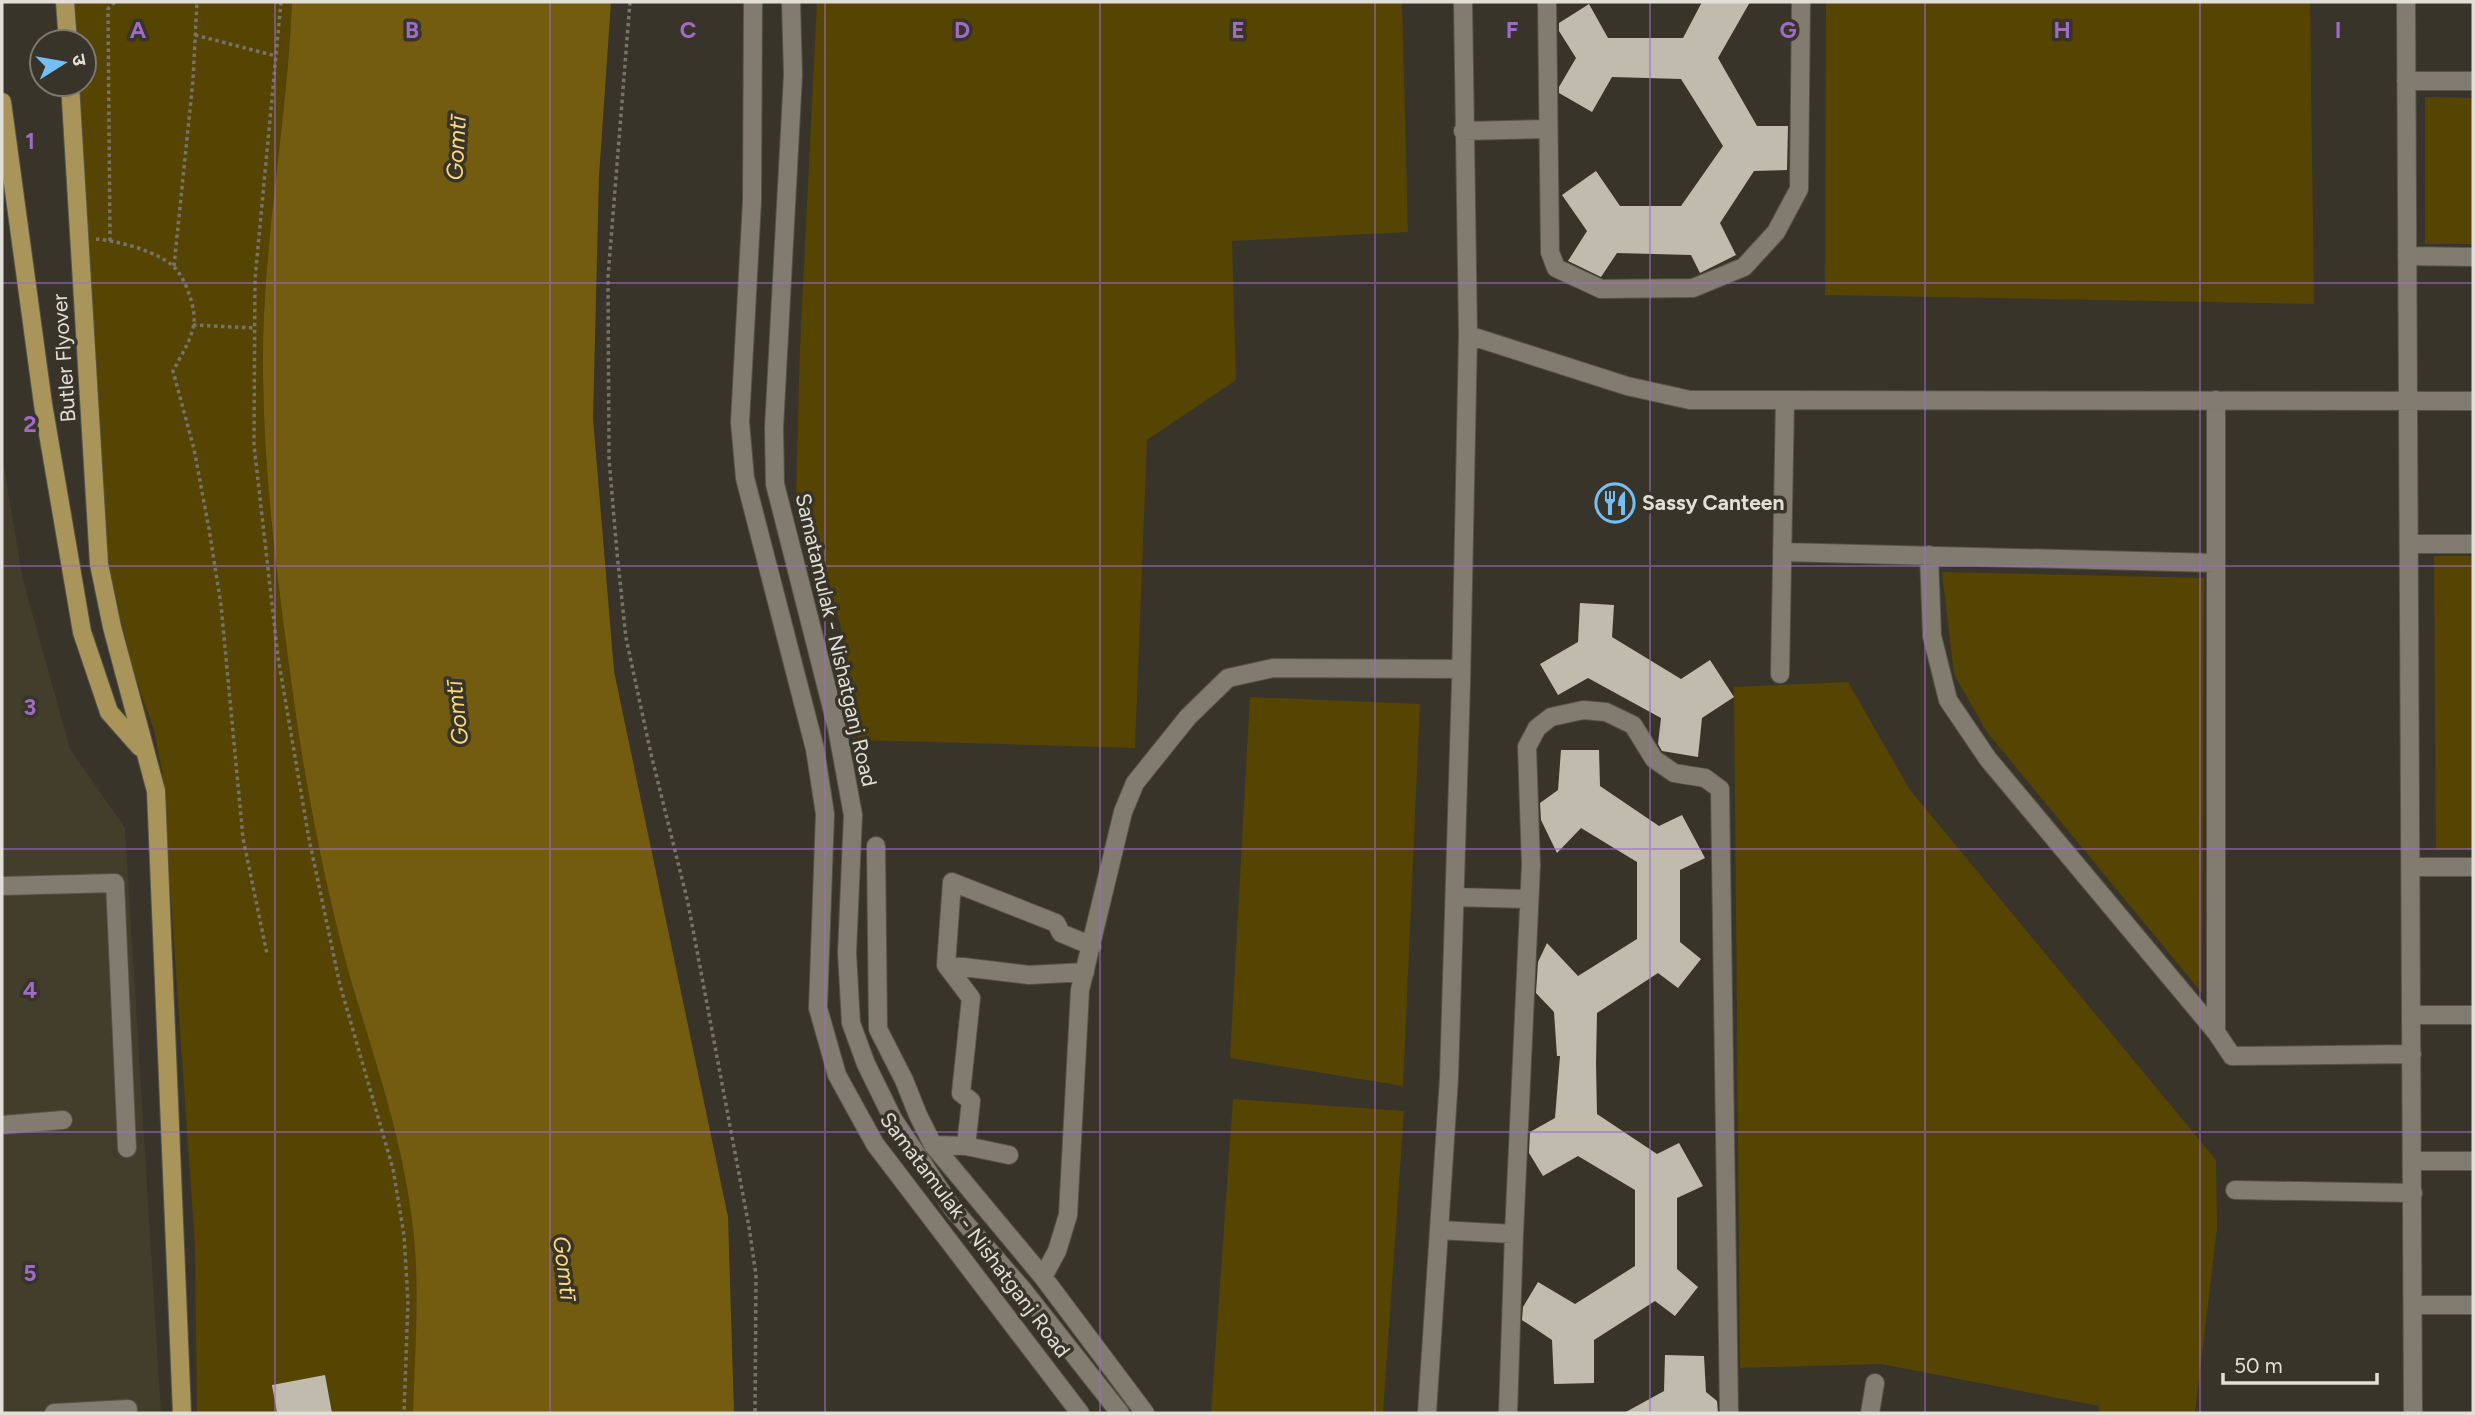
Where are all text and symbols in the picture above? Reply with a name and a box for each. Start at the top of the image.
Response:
text: A [130,16,147,44]
text: B [405,16,419,44]
text: C [680,16,697,44]
text: D [954,16,970,44]
text: E [1231,16,1245,44]
text: F [1506,16,1519,44]
text: G [1779,16,1797,44]
text: H [2053,16,2071,44]
text: I [2335,16,2341,44]
north arrow [28,28,98,98]
text: उ [67,52,92,68]
water label: Gomtī [440,112,472,181]
text: 1 [25,127,35,155]
street label: Butler Flyover [47,293,80,423]
text: 2 [23,410,37,438]
restaurant icon: Sassy Canteen [1594,482,1636,524]
place label: Sassy Canteen [1642,490,1784,515]
street label: Samatamulak - Nishatganj Road [791,491,882,789]
water label: Gomtī [439,677,474,747]
text: 3 [24,693,36,721]
text: 4 [23,976,37,1004]
street label: Samatamulak - Nishatganj Road [875,1107,1076,1362]
water label: Gomtī [547,1234,583,1304]
text: 5 [23,1259,37,1287]
scale bar [2223,1342,2377,1386]
text: 50 m [2234,1353,2283,1378]

